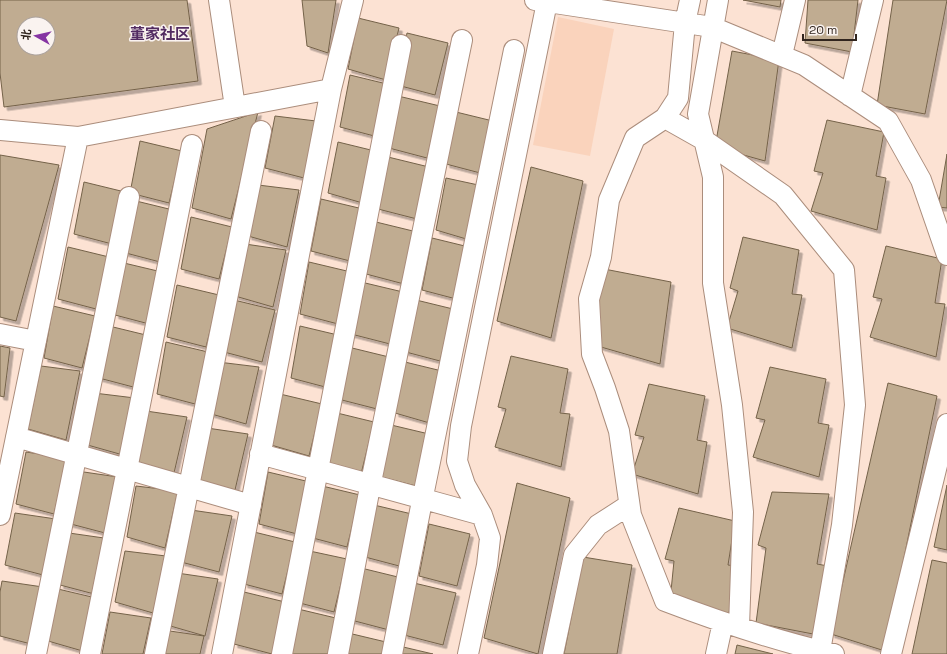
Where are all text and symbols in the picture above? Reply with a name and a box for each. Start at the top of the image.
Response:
north arrow [16,16,56,56]
scale bar [803,16,856,42]
text: 20 m [809,22,837,38]
district label: 董家社区 [130,24,190,43]
text: 北 [18,28,34,41]

